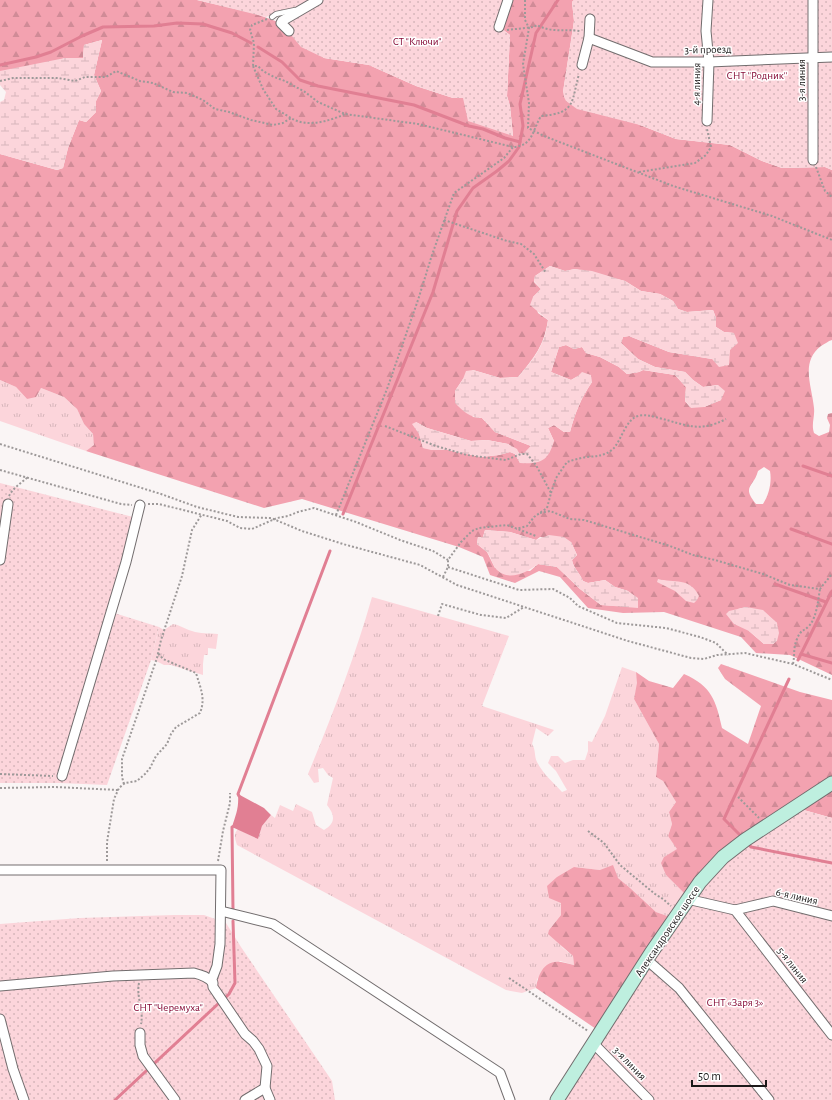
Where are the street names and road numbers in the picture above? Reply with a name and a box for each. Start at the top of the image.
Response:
street label: 3-й проезд [684,44,732,55]
street label: 3-я линия [796,59,807,101]
street label: 4-я линия [691,62,702,106]
street label: Александровское шоссе [633,884,702,979]
street label: 6-я линия [775,886,819,907]
street label: 5-я линия [775,945,810,985]
street label: 3-я линия [611,1044,648,1082]

